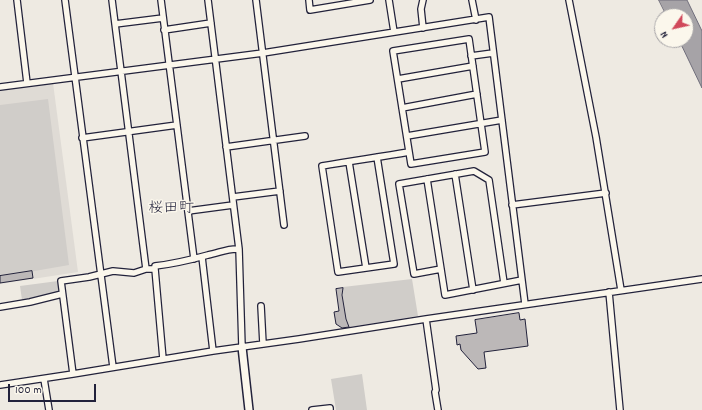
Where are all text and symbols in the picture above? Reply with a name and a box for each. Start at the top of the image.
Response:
north arrow [654,8,694,48]
text: N [657,27,673,41]
district label: 桜田町 [149,201,193,219]
scale bar [10,376,98,402]
text: 100 m [15,382,42,399]

